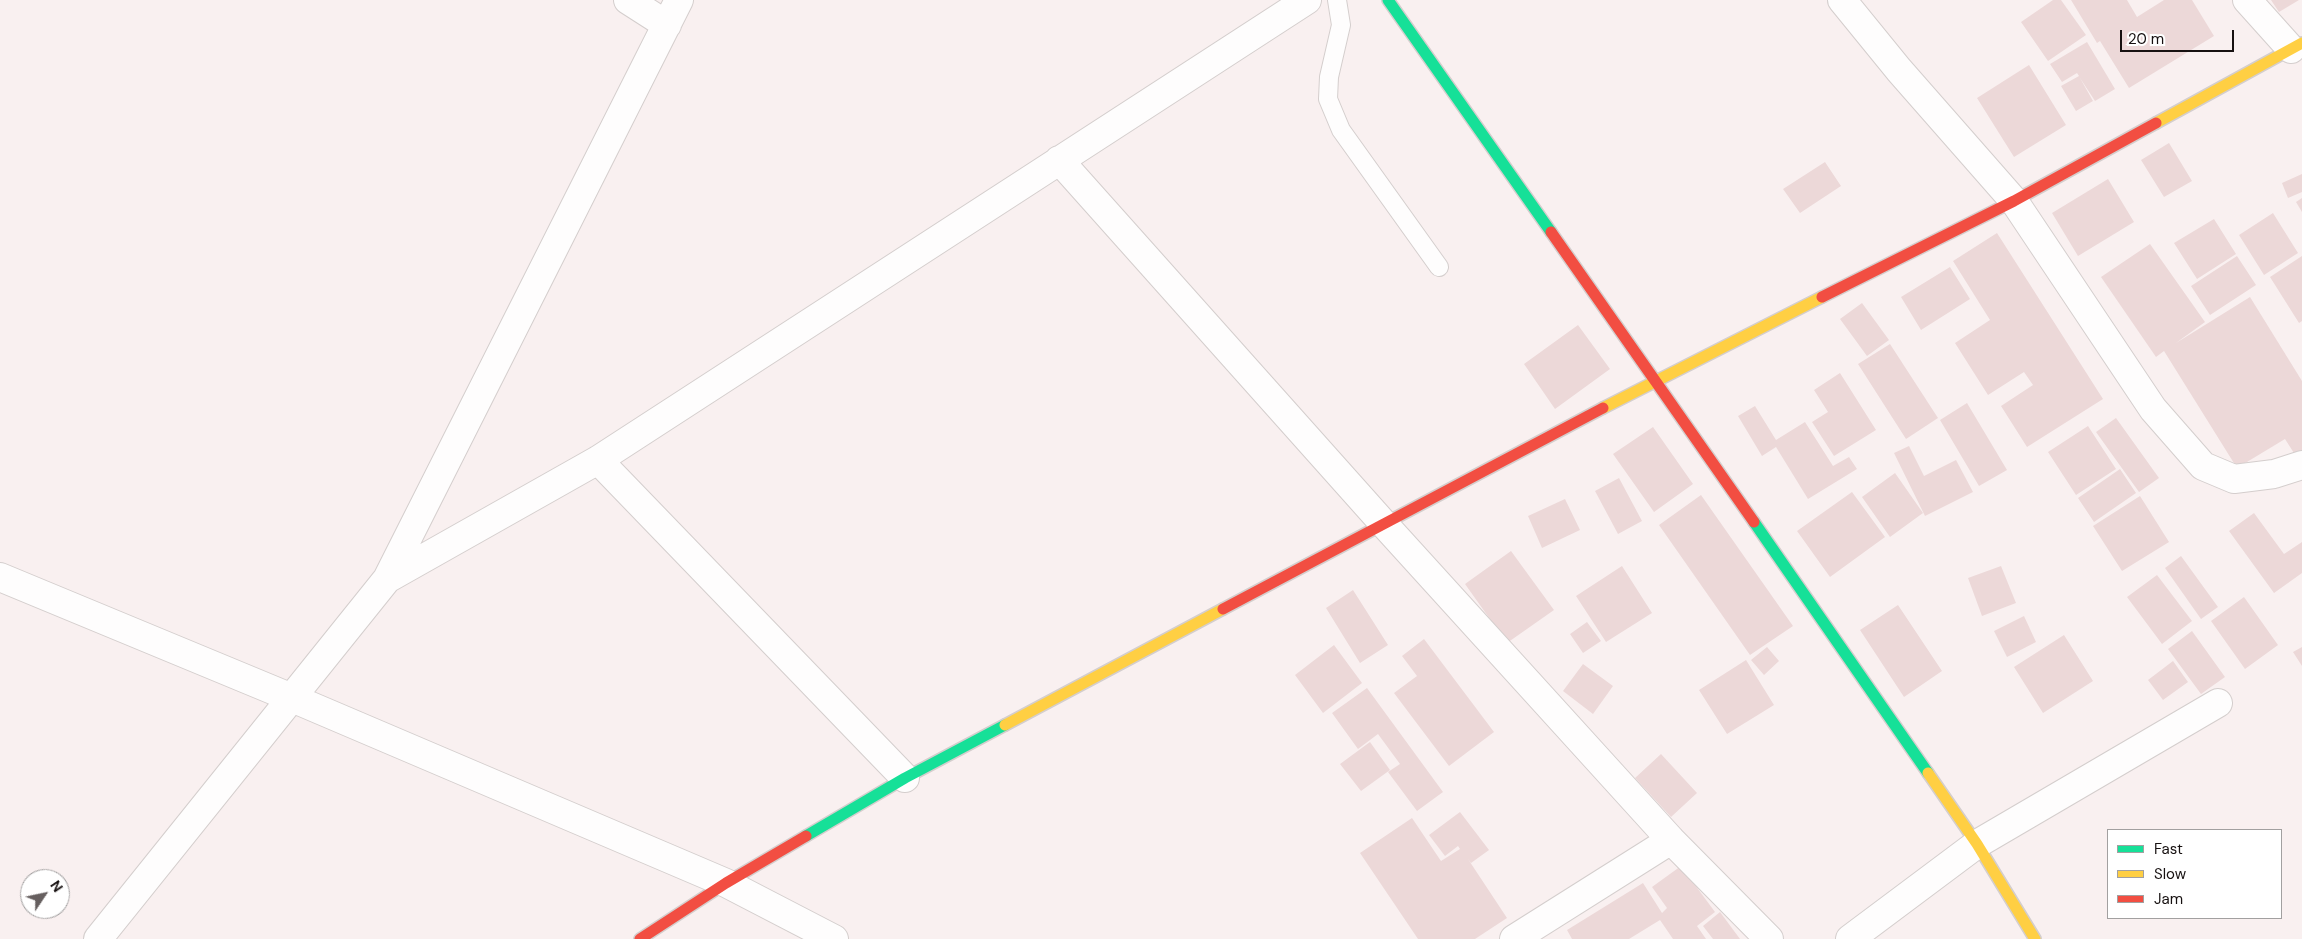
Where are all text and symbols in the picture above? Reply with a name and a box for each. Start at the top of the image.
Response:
scale bar [2122,20,2236,52]
text: 20 m [2128,29,2164,49]
legend [2107,829,2282,919]
text: Fast [2154,839,2183,859]
text: Slow [2154,864,2186,884]
north arrow [20,869,70,919]
text: N [46,877,67,895]
text: Jam [2154,889,2183,909]

